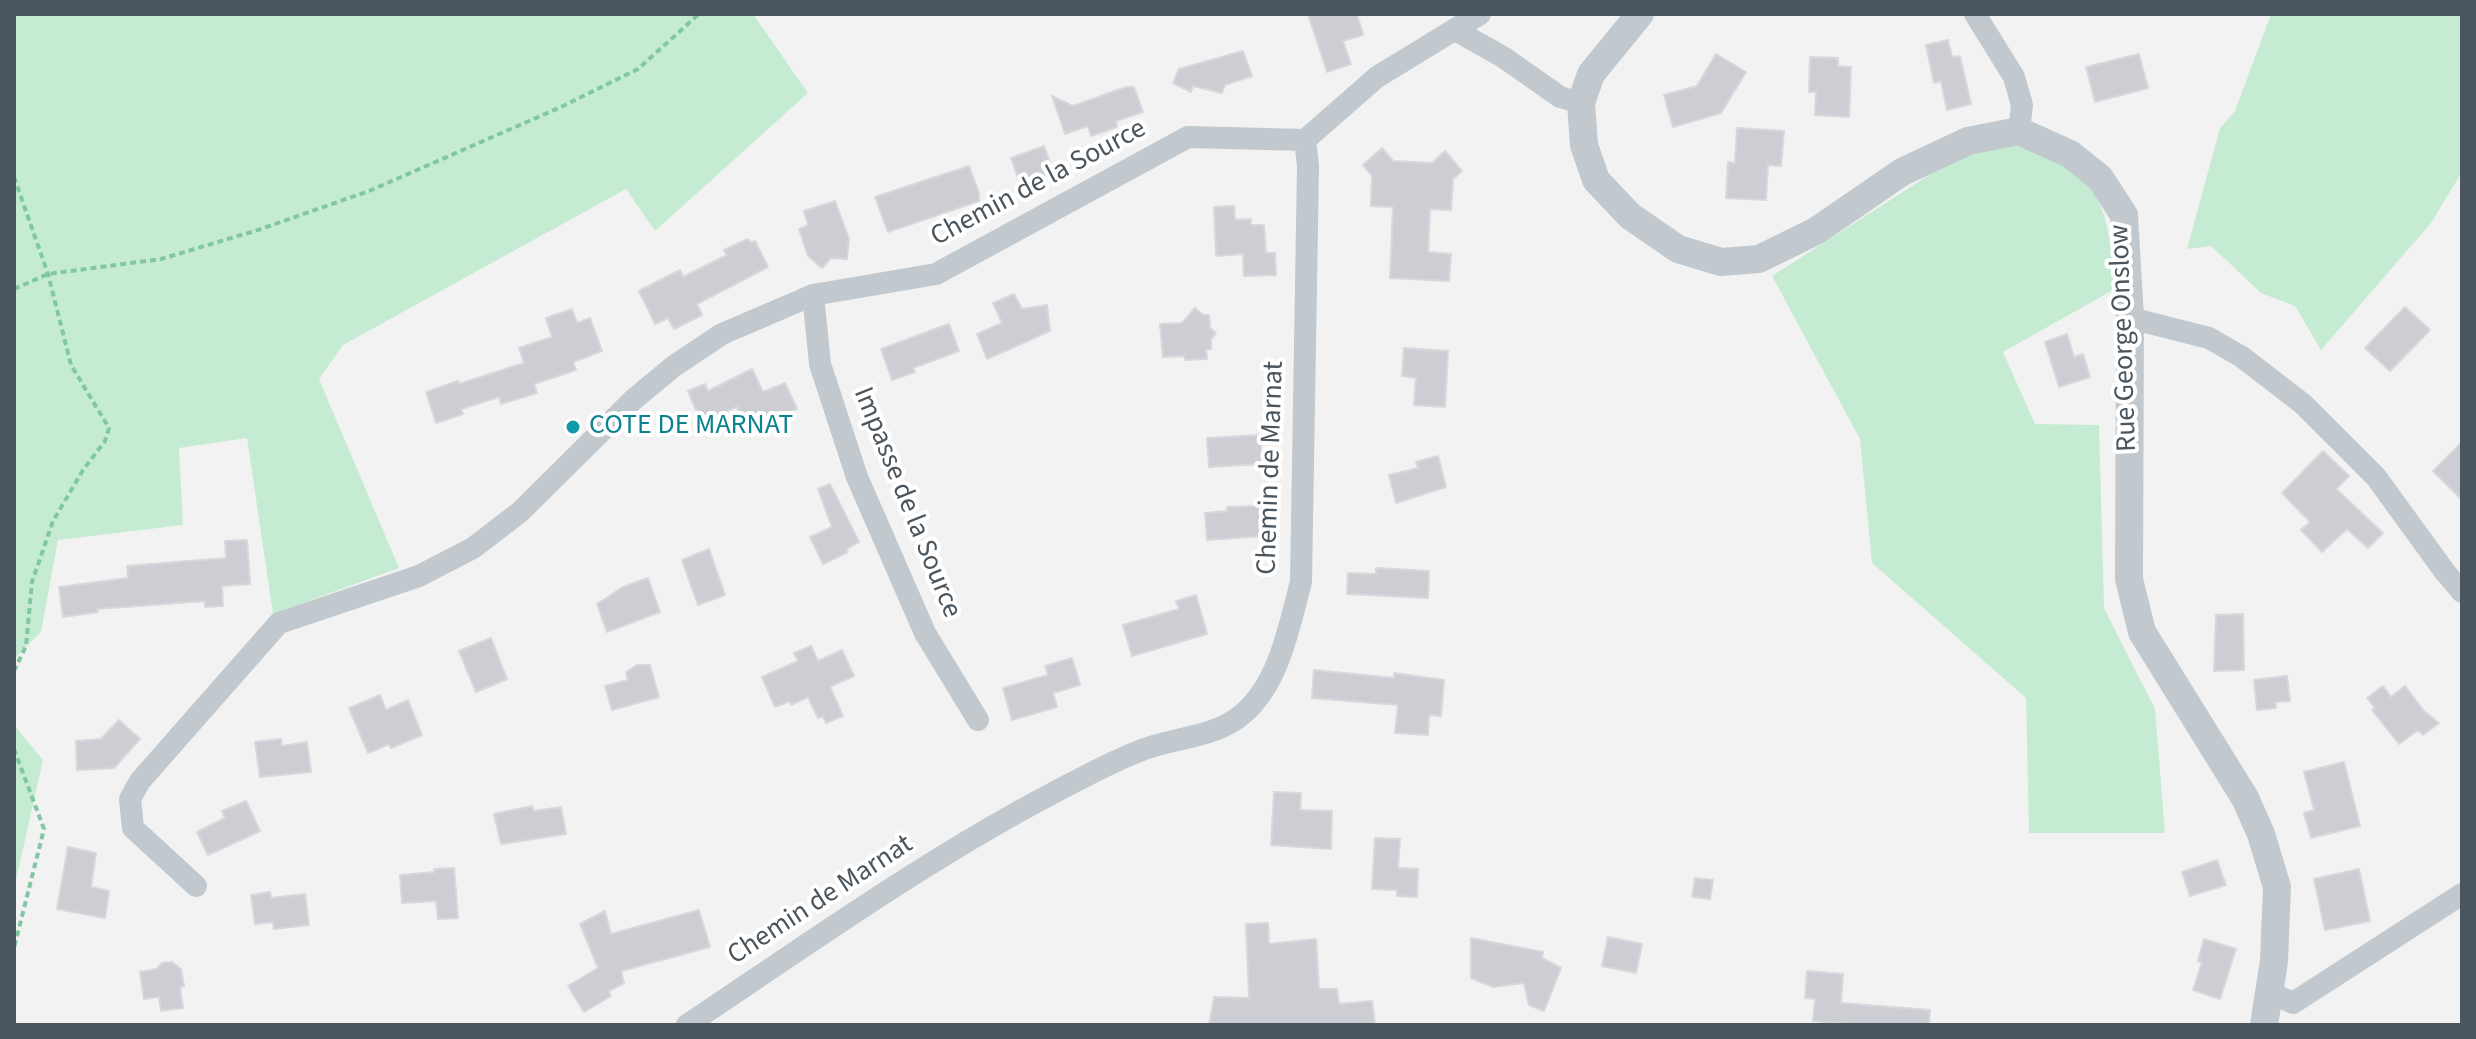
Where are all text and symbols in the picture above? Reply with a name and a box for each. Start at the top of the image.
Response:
street label: Chemin de la Source [926,113,1152,255]
street label: Rue George Onslow [2104,224,2146,452]
street label: Chemin de Marnat [1251,361,1293,575]
street label: Impasse de la Source [844,383,968,623]
place label: COTE DE MARNAT [589,410,793,444]
marker: COTE DE MARNAT [564,418,582,436]
street label: Chemin de Marnat [722,829,920,973]

